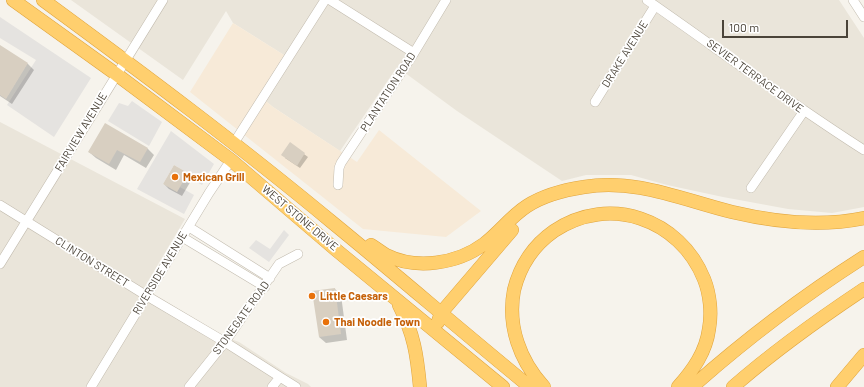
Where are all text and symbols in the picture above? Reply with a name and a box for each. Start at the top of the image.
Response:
scale bar [724,12,850,38]
street label: DRAKE AVENUE [599,18,651,90]
text: 100 m [729,20,759,34]
street label: SEVIER TERRACE DRIVE [704,36,806,116]
street label: PLANTATION ROAD [358,50,418,134]
street label: FAIRVIEW AVENUE [52,90,110,174]
place label: Mexican Grill [183,170,244,184]
marker: Mexican Grill [170,172,180,182]
street label: WEST STONE DRIVE [259,182,341,254]
street label: RIVERSIDE AVENUE [130,229,190,317]
street label: CLINTON STREET [53,234,131,290]
street label: STONEGATE ROAD [210,279,272,357]
place label: Little Caesars [320,289,388,303]
marker: Little Caesars [307,291,317,301]
place label: Thai Noodle Town [334,315,420,329]
marker: Thai Noodle Town [321,317,331,327]

